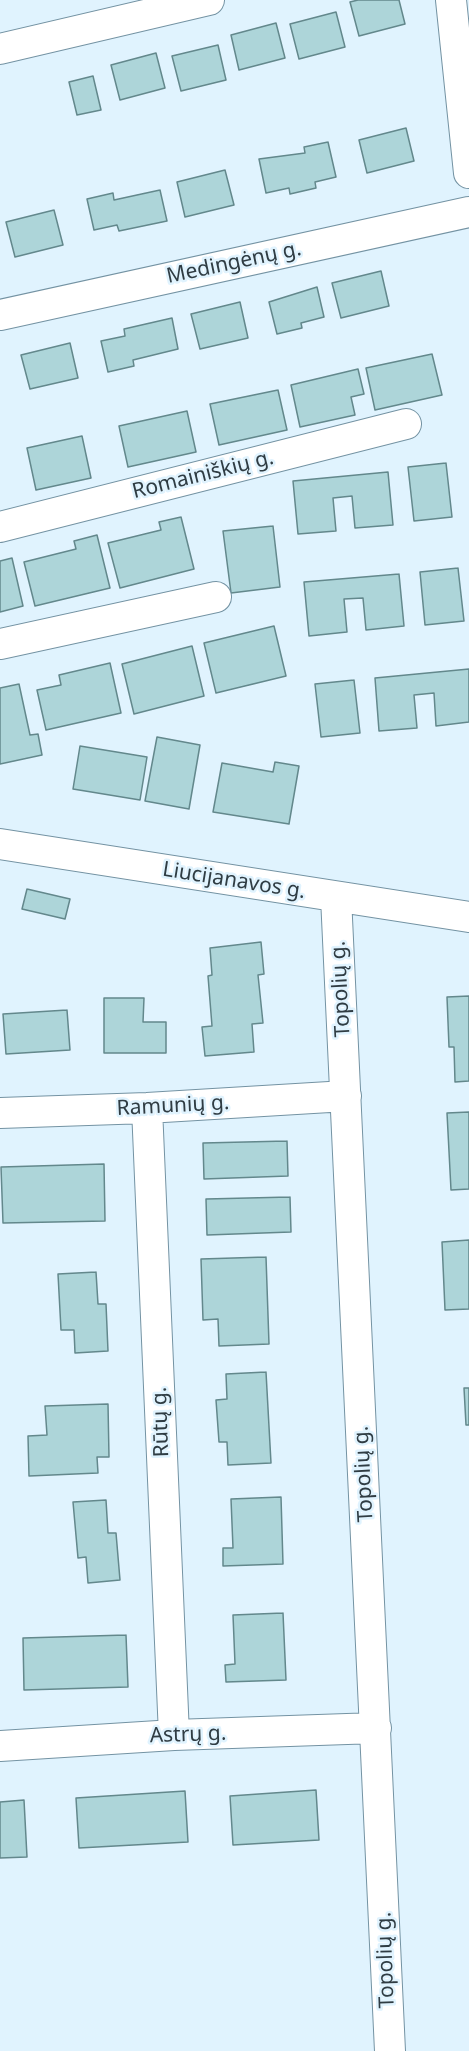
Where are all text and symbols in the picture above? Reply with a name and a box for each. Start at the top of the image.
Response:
street label: Medingėnų g. [164,236,304,290]
street label: Romainiškių g. [130,445,276,505]
street label: Liucijanavos g. [161,857,307,905]
street label: Topolių g. [326,940,356,1038]
street label: Ramunių g. [116,1090,230,1122]
street label: Rūtų g. [147,1386,175,1458]
street label: Topolių g. [349,1425,379,1523]
street label: Astrų g. [149,1721,227,1749]
street label: Topolių g. [372,1911,400,2009]

